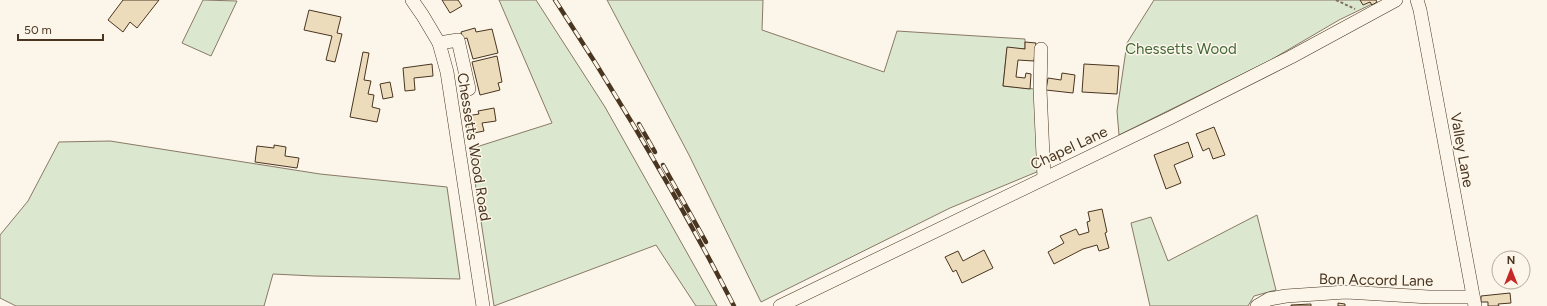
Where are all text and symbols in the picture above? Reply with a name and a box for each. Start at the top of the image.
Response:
scale bar [18,16,103,42]
text: 50 m [24,23,52,37]
park label: Chessetts Wood [1125,40,1237,58]
street label: Chessetts Wood Road [453,72,495,222]
street label: Valley Lane [1447,111,1477,189]
street label: Chapel Lane [1028,122,1110,174]
north arrow [1491,250,1531,290]
text: N [1507,254,1515,267]
street label: Bon Accord Lane [1319,270,1433,290]

